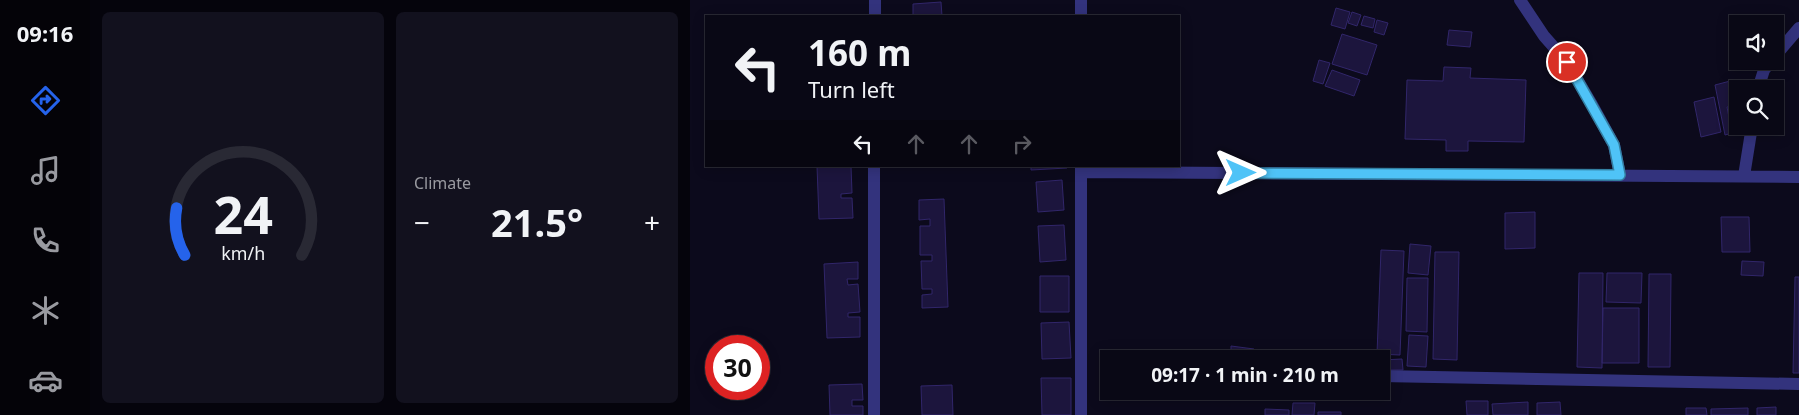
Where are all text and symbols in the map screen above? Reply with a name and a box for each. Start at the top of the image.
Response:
map controls [1729,15,1784,135]
button: sound [1729,15,1784,70]
text: 09:16 [17,18,73,48]
text: 160 m [808,29,911,76]
icon: left [725,35,790,100]
pin [1546,41,1588,83]
icon: arrive [1553,48,1581,76]
text: Turn left [808,74,895,104]
button: search [1729,80,1784,135]
icon: directions [28,83,63,118]
icon: left [849,130,877,158]
icon: ahead [902,130,930,158]
icon: ahead [955,130,983,158]
icon: right [1008,130,1036,158]
position arrow [1214,146,1266,198]
icon: music [28,153,63,188]
text: Climate [414,172,471,194]
text: 24 [213,178,273,249]
text: 21.5° [491,196,583,248]
text: − [414,203,430,241]
text: + [644,203,660,241]
icon: phone [28,223,63,258]
text: km/h [221,241,265,265]
icon: climate [28,293,63,328]
speed limit sign: 30 [705,335,770,400]
text: 09:17 · 1 min · 210 m [1151,362,1339,388]
icon: car [28,363,63,398]

